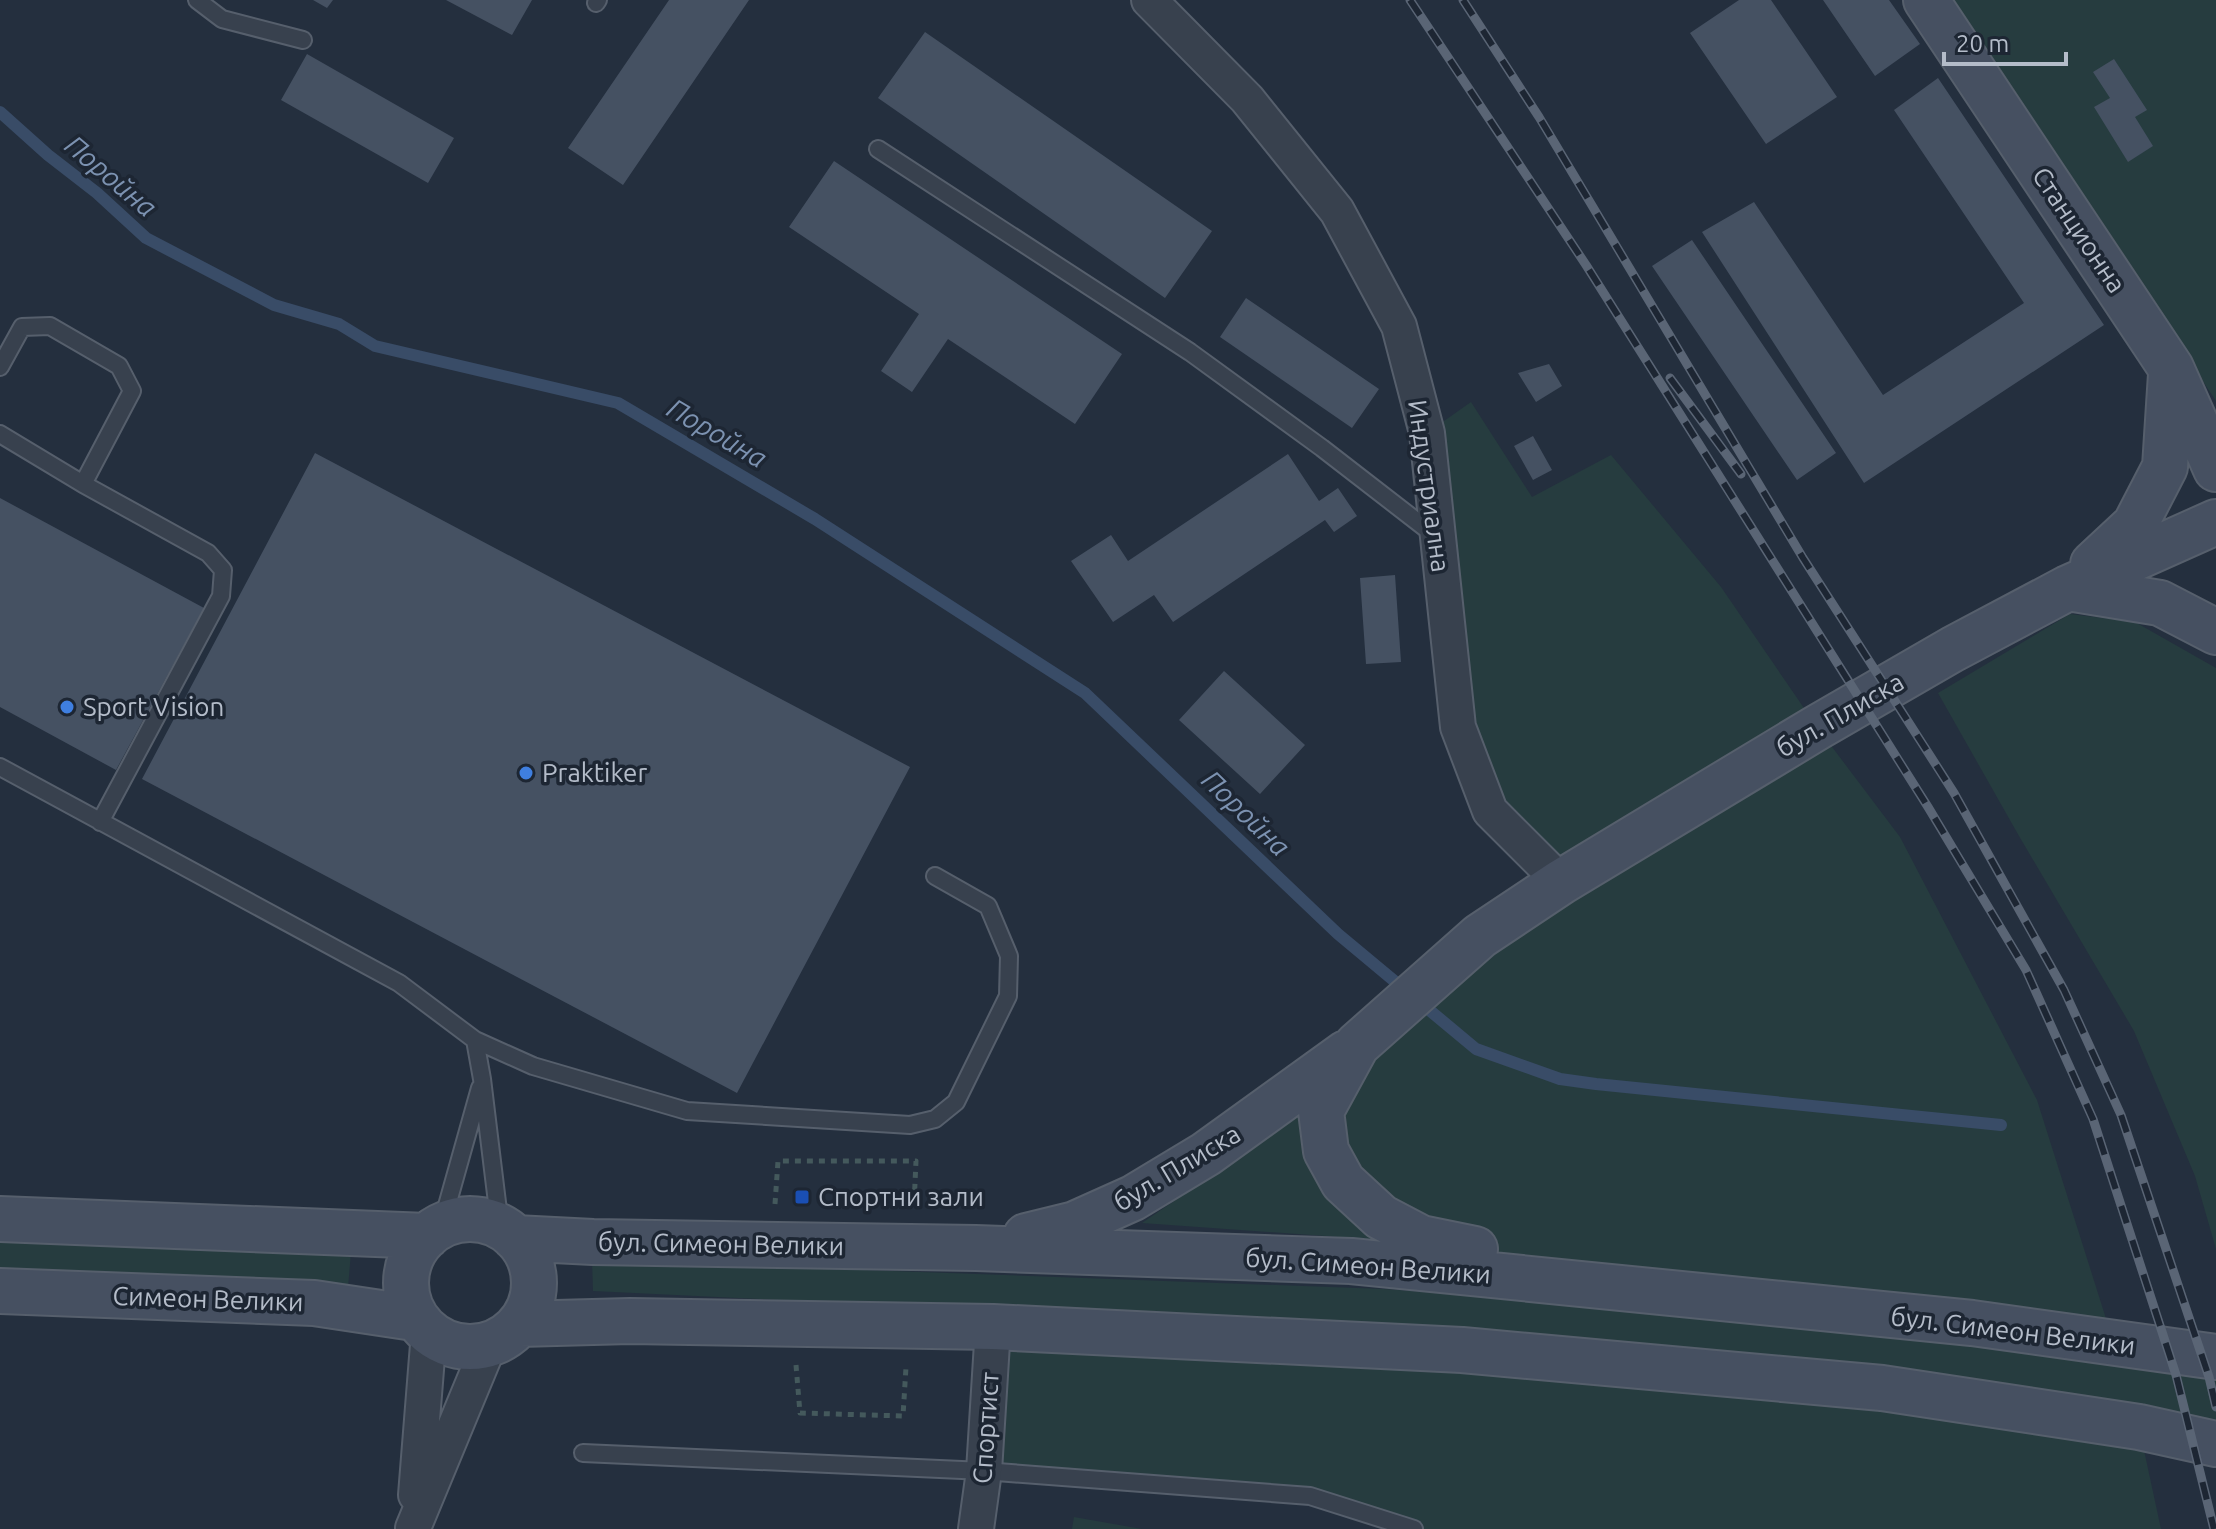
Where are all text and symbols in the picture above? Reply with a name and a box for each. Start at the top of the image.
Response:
scale bar [1944,16,2066,66]
text: 20 m [1956,30,2009,57]
water label: Поройна [59,129,163,223]
street label: Станционна [2027,162,2132,298]
water label: Поройна [662,392,772,473]
street label: Индустриална [1403,398,1456,574]
street label: бул. Плиска [1771,666,1909,763]
place label: Sport Vision [83,692,224,721]
marker: Sport Vision [58,698,76,716]
place label: Praktiker [542,758,647,787]
marker: Praktiker [517,764,535,782]
water label: Поройна [1196,764,1296,862]
street label: бул. Плиска [1108,1119,1245,1217]
place label: Спортни зали [818,1182,984,1211]
marker: Спортни зали [793,1188,811,1206]
street label: бул. Симеон Велики [598,1227,844,1260]
street label: бул. Симеон Велики [1244,1242,1492,1289]
street label: Симеон Велики [112,1281,304,1316]
street label: бул. Симеон Велики [1889,1301,2137,1360]
street label: Спортист [967,1371,1004,1485]

